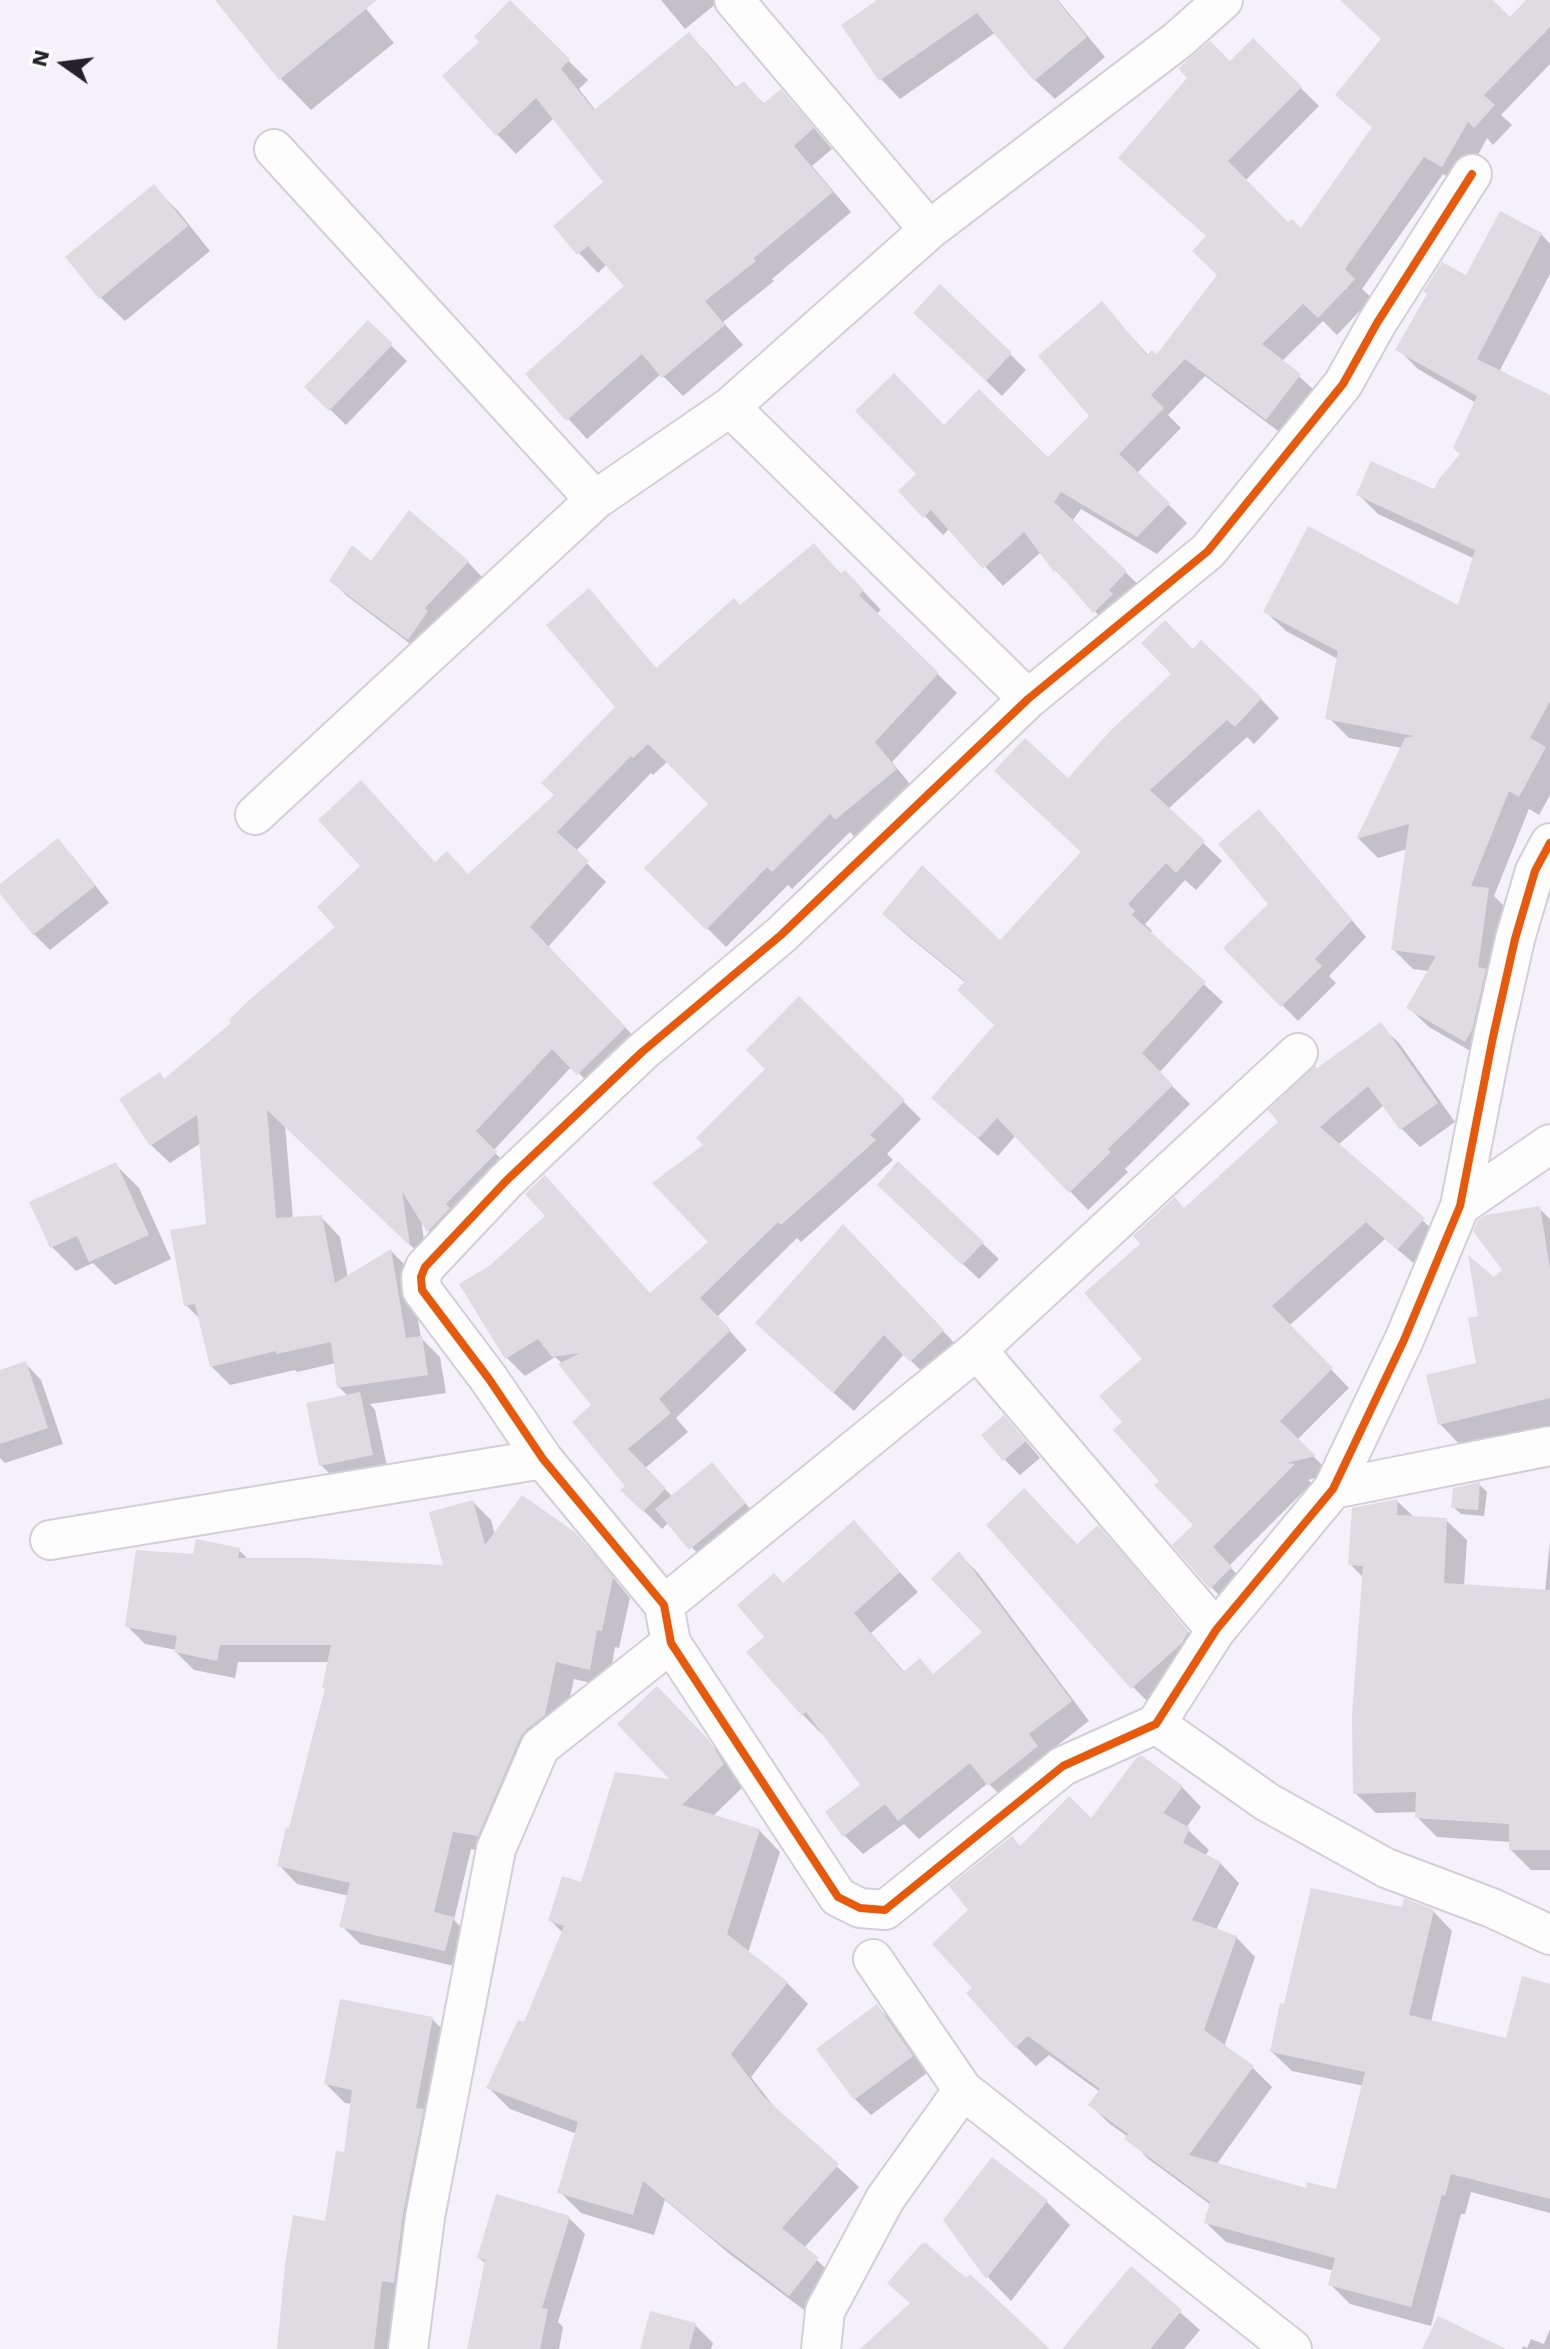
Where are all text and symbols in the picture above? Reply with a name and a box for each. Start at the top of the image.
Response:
north arrow [24,24,104,104]
text: N [26,47,54,69]

